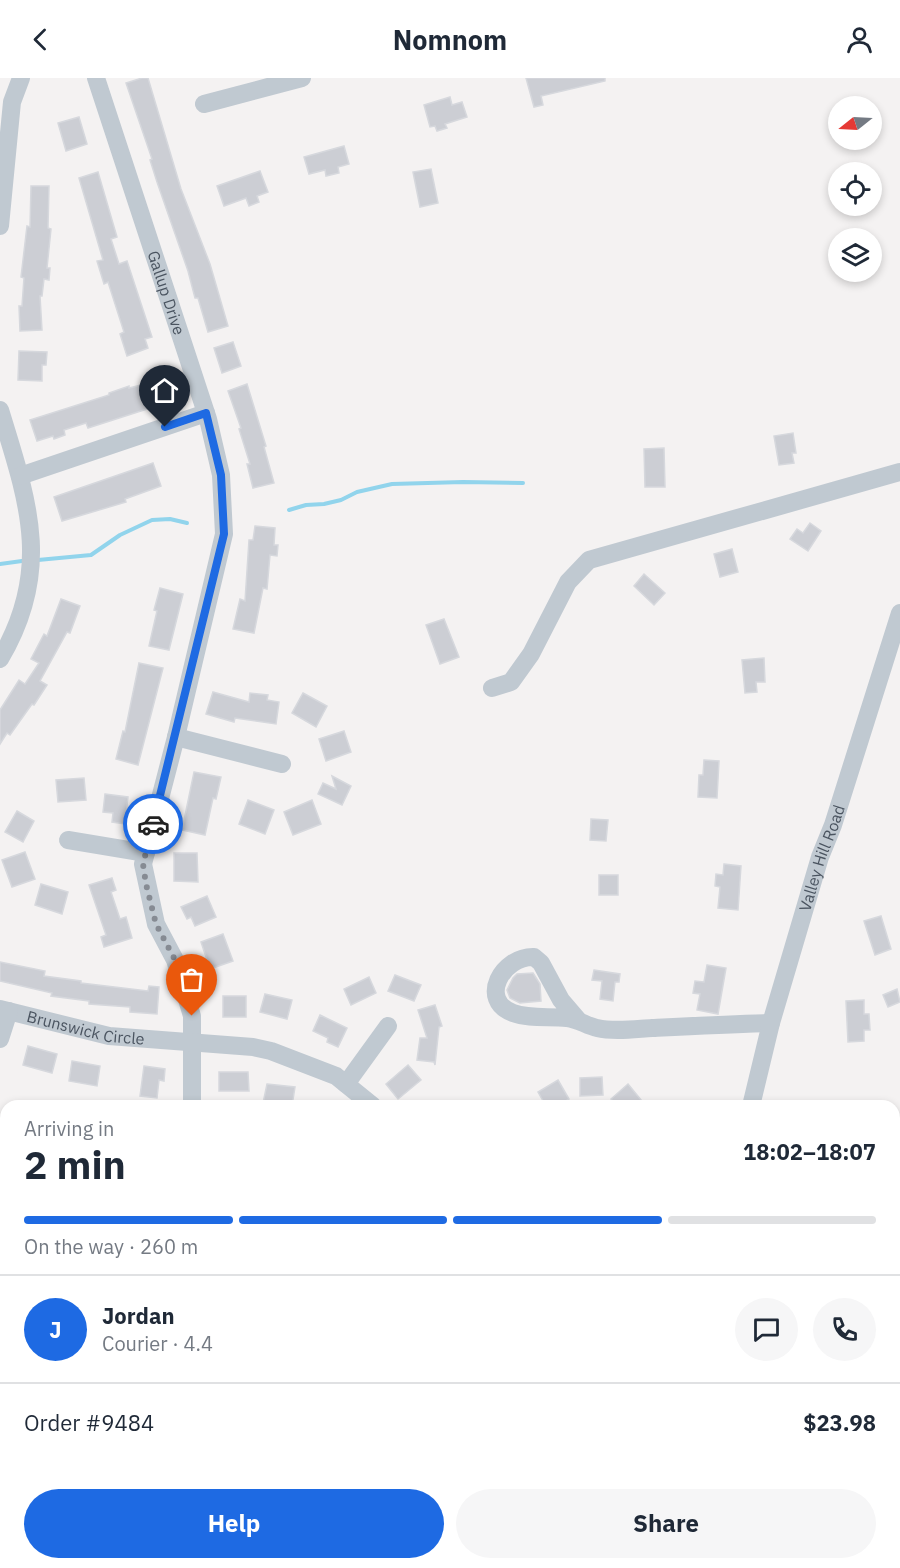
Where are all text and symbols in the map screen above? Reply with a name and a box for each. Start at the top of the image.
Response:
text: Nomnom [393,22,507,57]
icon: back [24,23,57,56]
icon: person [843,23,876,56]
north arrow [828,96,882,150]
map controls [828,96,882,282]
button: locate [828,162,882,216]
button: layers [828,228,882,282]
street label: Gallup Drive [143,248,190,338]
pin [139,365,190,427]
icon: home [148,374,181,407]
courier [123,794,183,854]
street label: Valley Hill Road [794,802,849,914]
icon: car [137,808,170,841]
pin [166,954,217,1016]
icon: bag [175,963,208,996]
street label: Brunswick Circle [25,1006,145,1049]
text: Arriving in [24,1115,114,1142]
text: 18:02–18:07 [743,1137,876,1166]
text: 2 min [24,1139,126,1190]
text: On the way · 260 m [24,1233,198,1260]
button: chat [735,1298,798,1361]
button: phone [813,1298,876,1361]
text: Jordan [102,1301,175,1330]
text: J [49,1315,62,1344]
text: Courier · 4.4 [102,1330,213,1357]
text: Order #9484 [24,1408,154,1437]
text: $23.98 [803,1408,876,1437]
button: Help [24,1489,444,1558]
button: Share [456,1489,876,1558]

